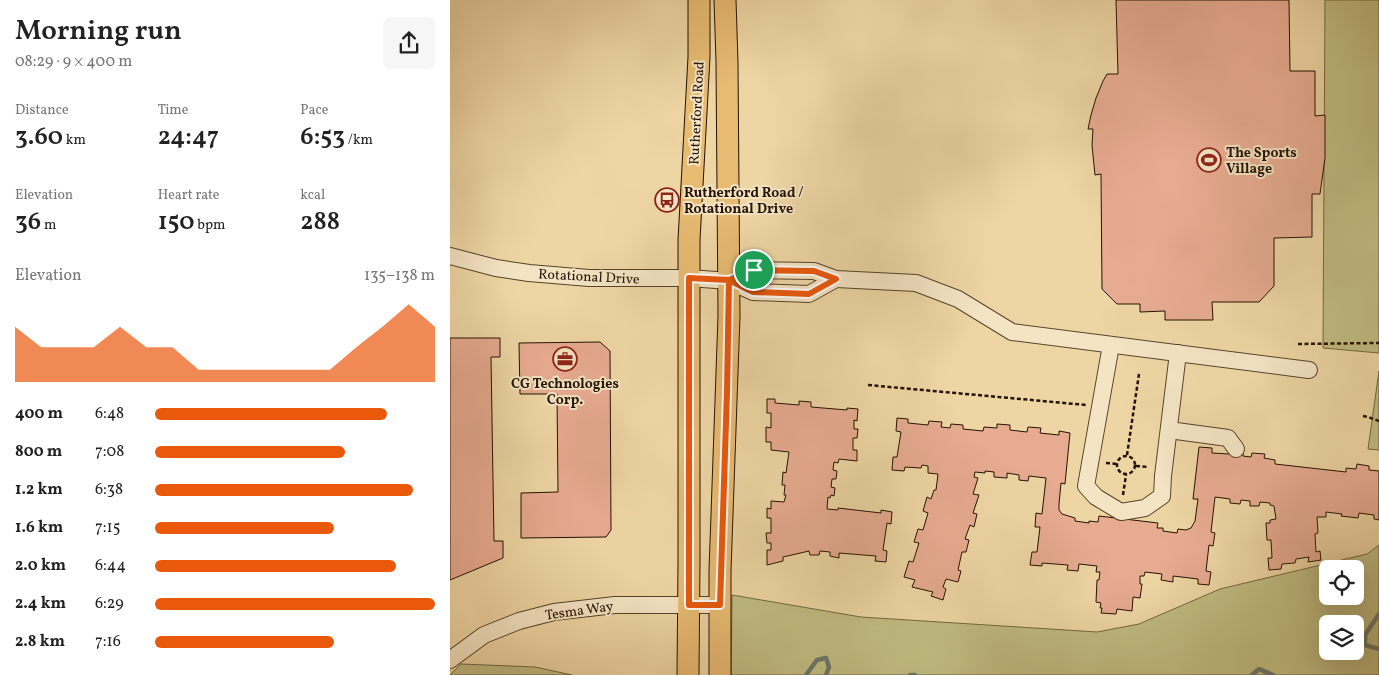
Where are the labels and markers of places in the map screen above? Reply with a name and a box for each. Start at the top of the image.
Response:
place label: The Sports Village [1226,144,1297,179]
sports icon: The Sports Village [1196,147,1222,173]
place label: Rutherford Road / Rotational Drive [684,184,804,219]
bus stop icon: Rutherford Road / Rotational Drive [654,187,680,213]
pin [733,249,775,291]
office icon: CG Technologies Corp. [552,346,578,372]
place label: CG Technologies Corp. [511,375,619,410]

